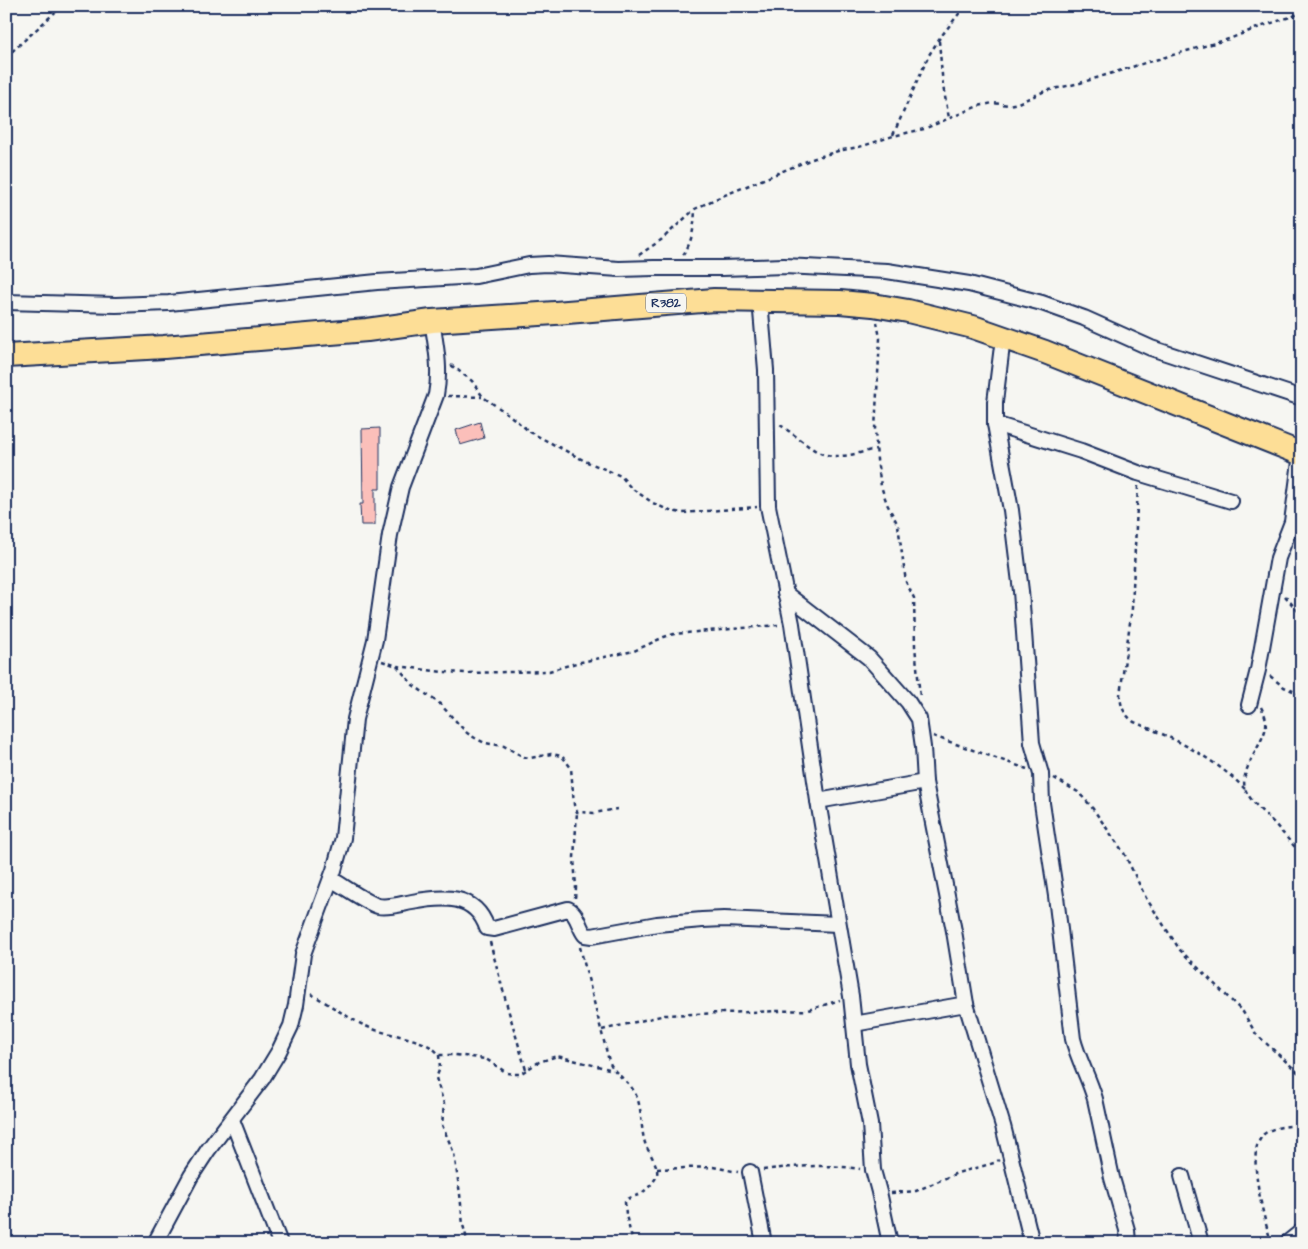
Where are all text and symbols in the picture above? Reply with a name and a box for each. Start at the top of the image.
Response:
road number: R382 [646,294,686,312]

